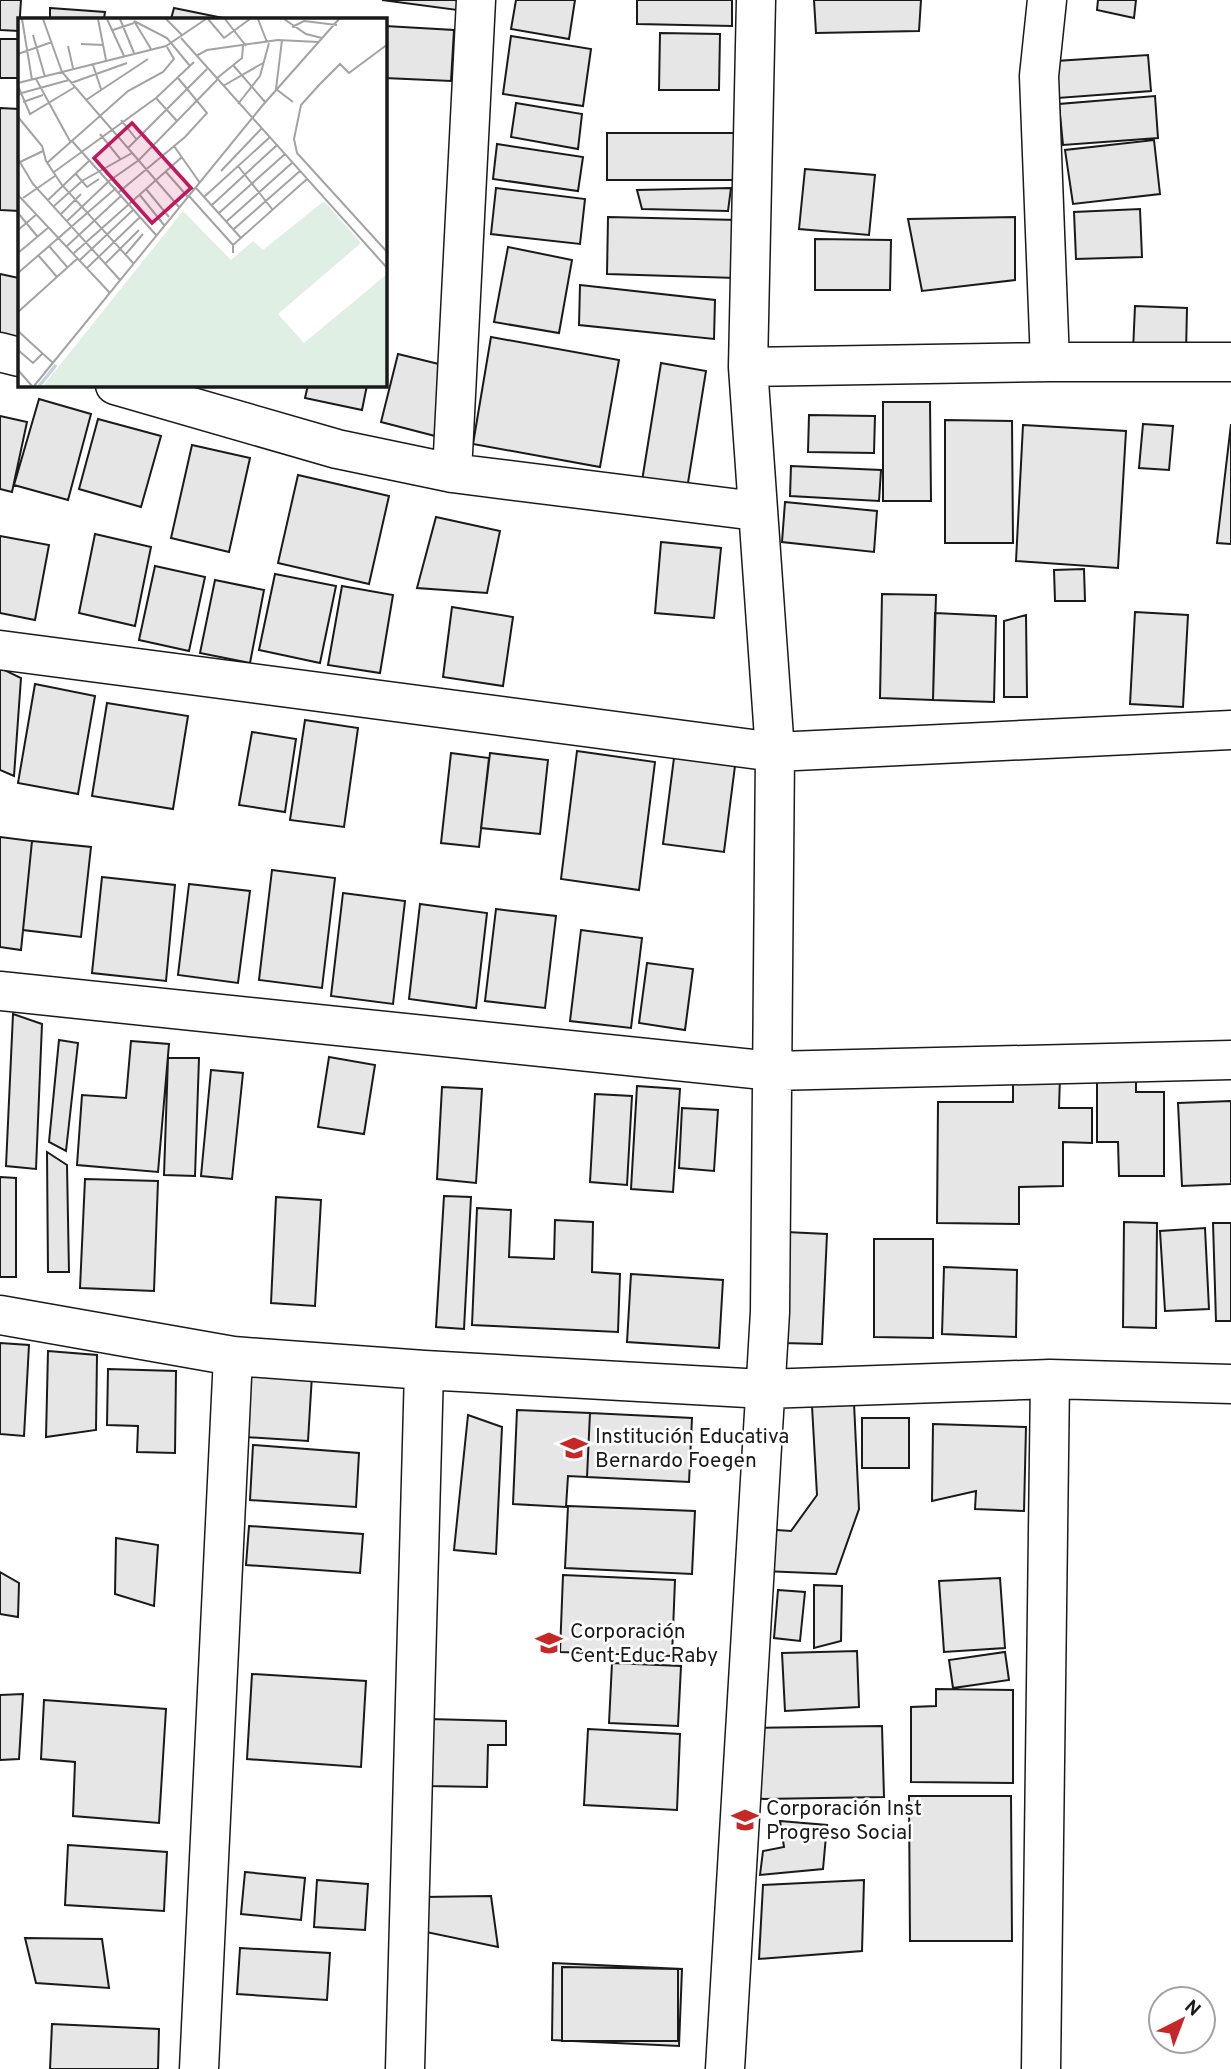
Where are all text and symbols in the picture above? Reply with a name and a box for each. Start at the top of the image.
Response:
inset map [18,18,387,387]
place label: Institución Educativa Bernardo Foegen [595,1424,789,1475]
school or university icon: Institución Educativa Bernardo Foegen [559,1433,589,1463]
place label: Corporación Cent Educ Raby [570,1619,718,1670]
school or university icon: Corporación Cent Educ Raby [534,1628,564,1658]
place label: Corporación Inst Progreso Social [766,1796,922,1847]
school or university icon: Corporación Inst Progreso Social [730,1805,760,1835]
north arrow [1147,1985,1217,2055]
text: N [1179,1995,1205,2022]

